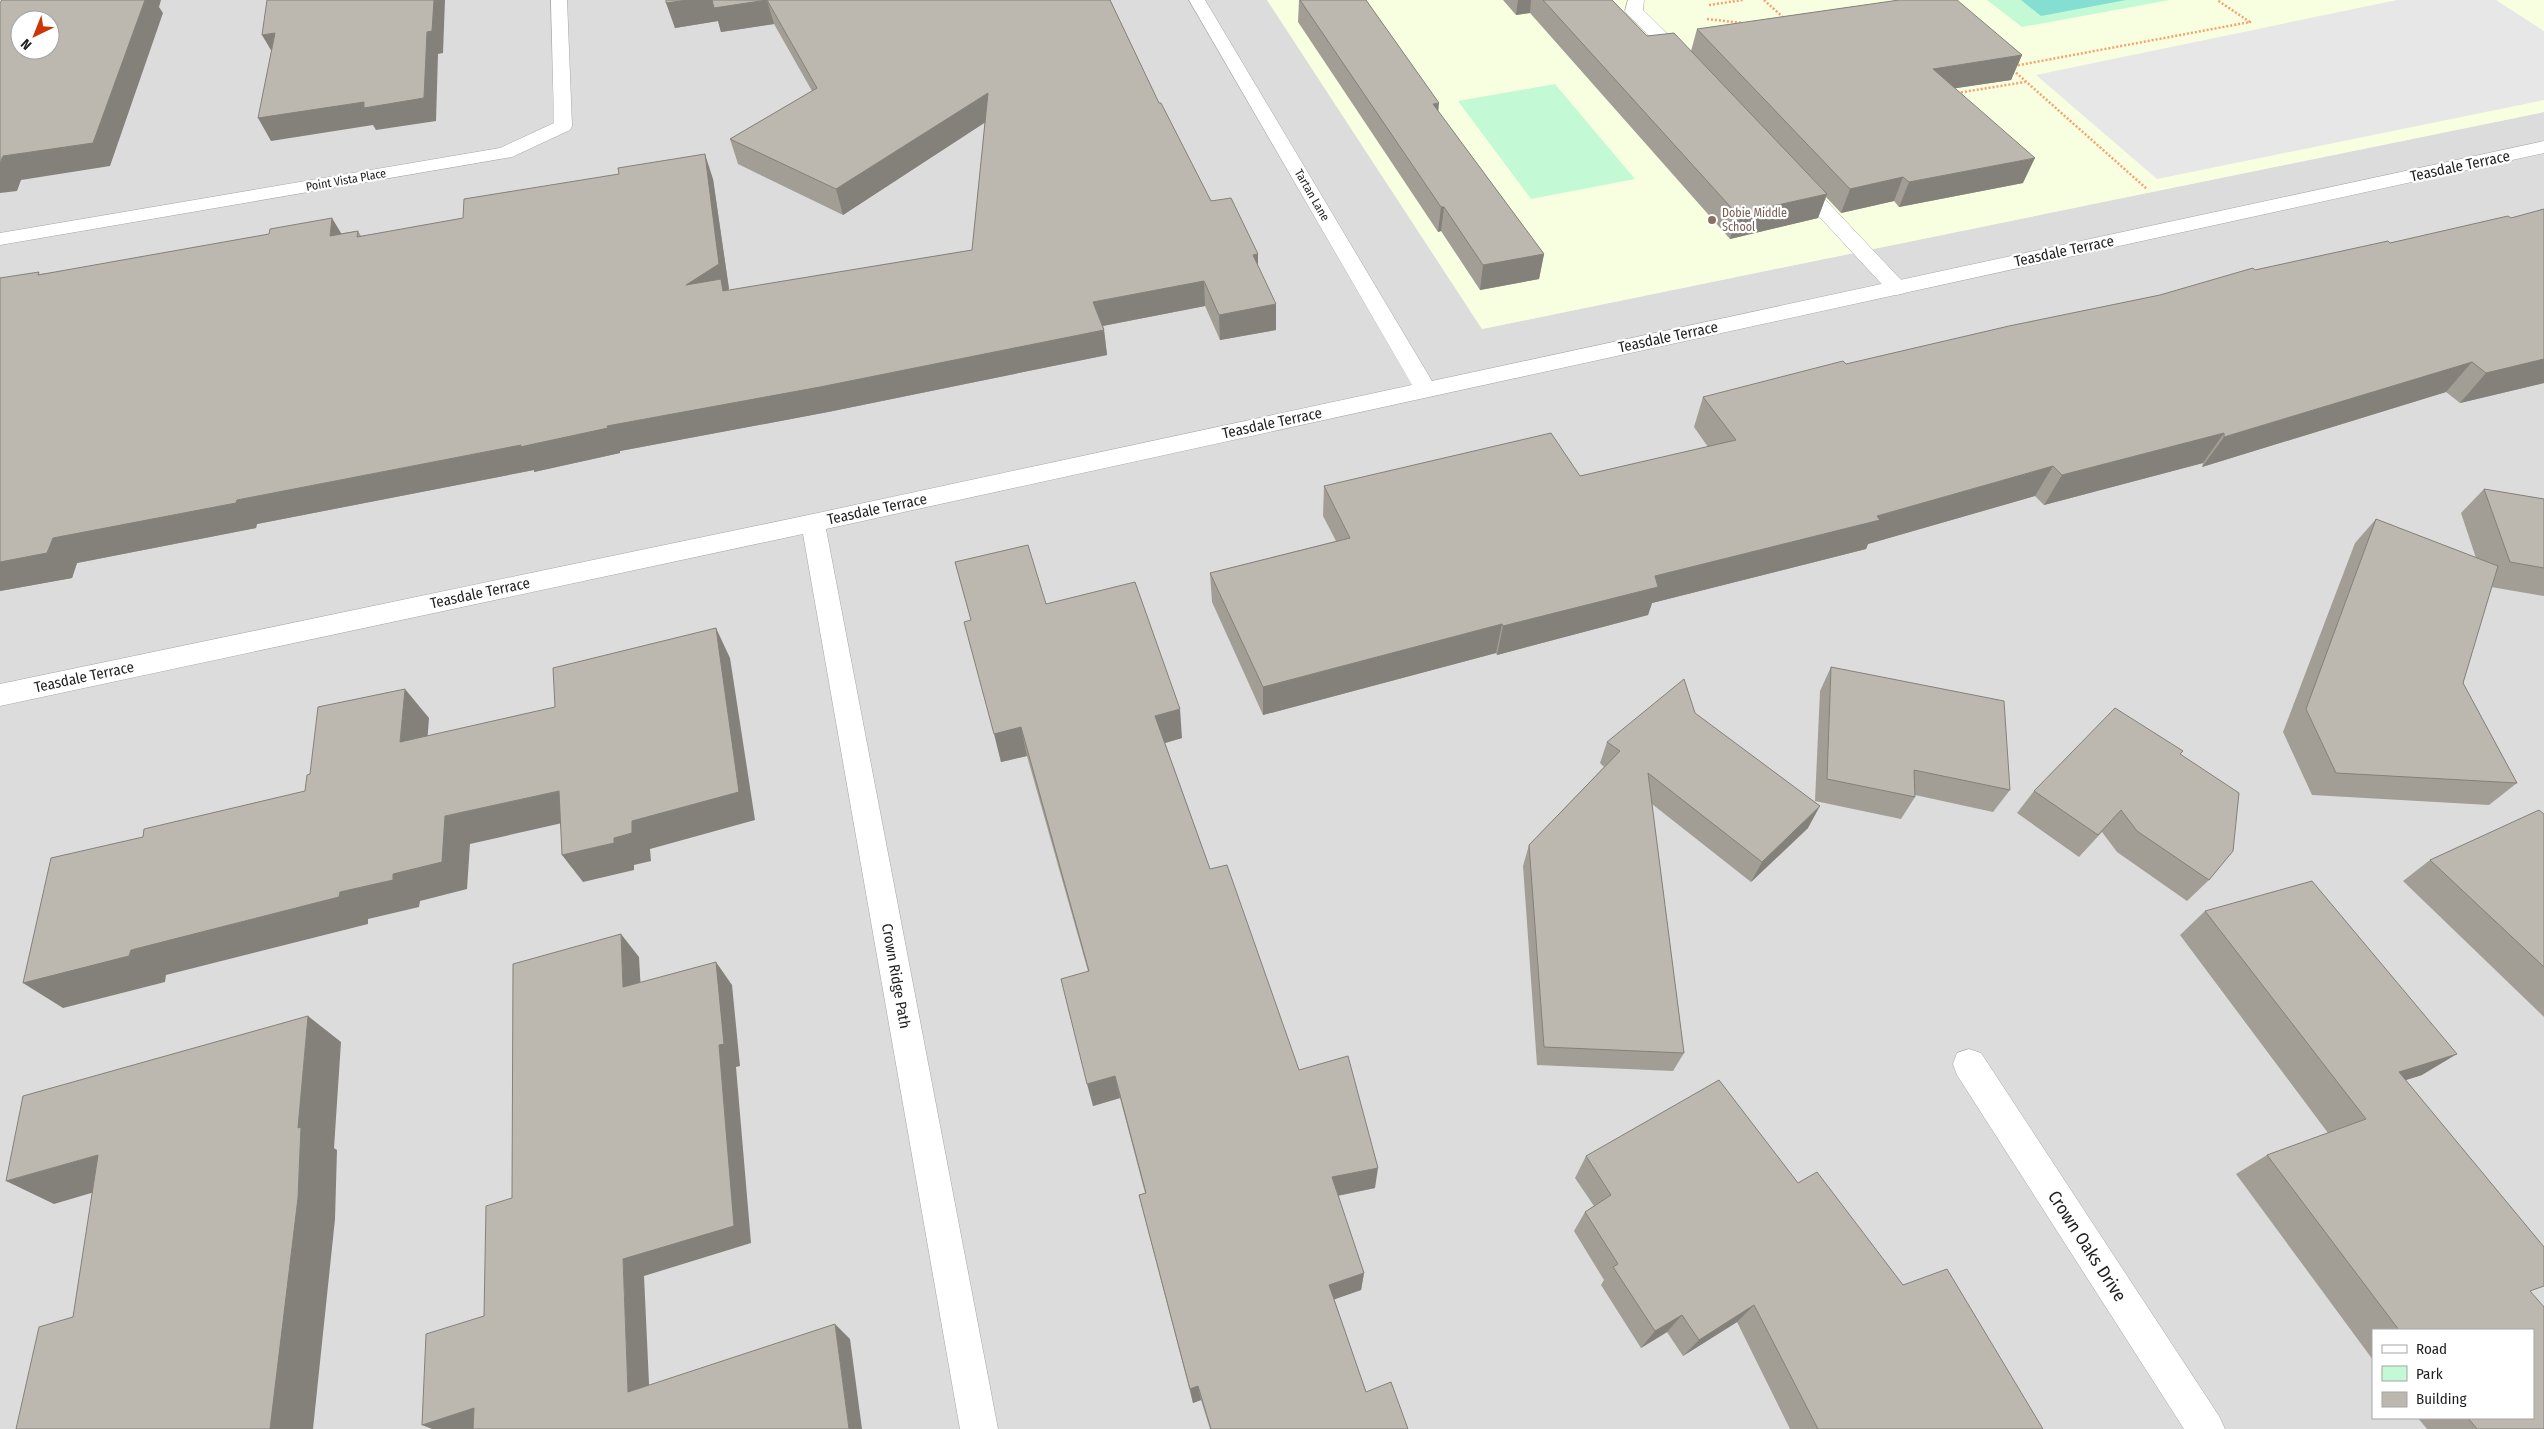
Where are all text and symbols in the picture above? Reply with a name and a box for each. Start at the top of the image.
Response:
north arrow [10,10,60,60]
text: N [18,35,35,53]
street label: Teasdale Terrace [2408,147,2512,185]
street label: Point Vista Place [305,166,387,194]
street label: Tartan Lane [1292,167,1332,223]
place label: Dobie Middle School [1722,206,1787,234]
marker: Dobie Middle School [1706,214,1718,226]
street label: Teasdale Terrace [2012,232,2116,270]
street label: Teasdale Terrace [1616,318,1720,356]
street label: Teasdale Terrace [1220,404,1324,442]
street label: Teasdale Terrace [825,490,929,528]
street label: Teasdale Terrace [428,574,532,612]
street label: Teasdale Terrace [32,658,136,696]
street label: Crown Ridge Path [878,922,914,1030]
street label: Crown Oaks Drive [2043,1186,2131,1306]
legend [2372,1329,2534,1419]
text: Road [2416,1340,2447,1358]
text: Park [2416,1365,2443,1383]
text: Building [2416,1390,2467,1408]

